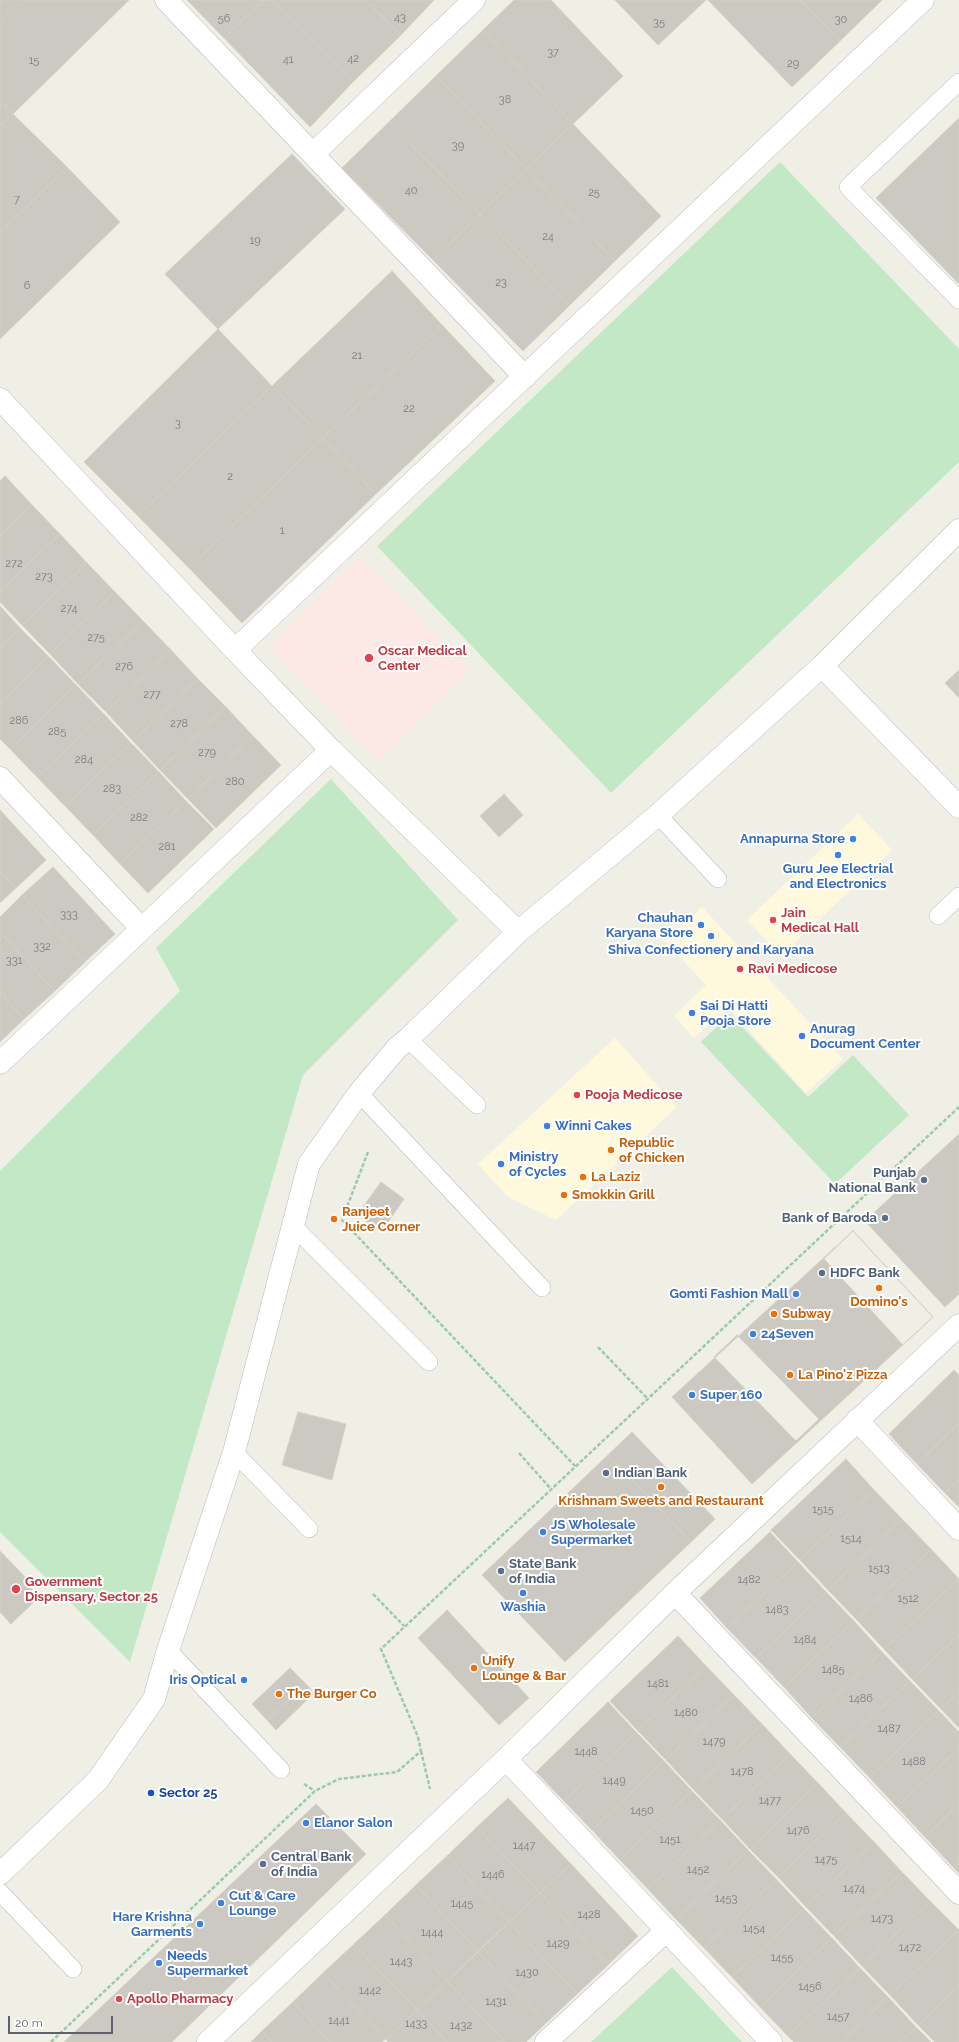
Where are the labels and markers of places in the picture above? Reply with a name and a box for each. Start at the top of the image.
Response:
place label: Oscar Medical Center [378,643,467,674]
marker: Oscar Medical Center [363,652,375,664]
place label: Annapurna Store [740,831,845,847]
marker: Annapurna Store [848,834,858,844]
marker: Guru Jee Electrial and Electronics [833,850,843,860]
place label: Guru Jee Electrial and Electronics [783,861,893,892]
place label: Jain Medical Hall [781,905,859,936]
place label: Chauhan Karyana Store [606,910,693,941]
marker: Jain Medical Hall [768,915,778,925]
marker: Chauhan Karyana Store [696,920,706,930]
marker: Shiva Confectionery and Karyana [706,931,716,941]
place label: Shiva Confectionery and Karyana [608,942,814,958]
place label: Ravi Medicose [748,961,837,977]
marker: Ravi Medicose [735,964,745,974]
place label: Sai Di Hatti Pooja Store [700,998,771,1029]
marker: Sai Di Hatti Pooja Store [687,1008,697,1018]
place label: Anurag Document Center [810,1021,921,1052]
marker: Anurag Document Center [797,1031,807,1041]
place label: Pooja Medicose [585,1087,683,1103]
marker: Pooja Medicose [572,1090,582,1100]
place label: Winni Cakes [555,1118,632,1134]
marker: Winni Cakes [542,1121,552,1131]
place label: Republic of Chicken [619,1135,685,1166]
marker: Republic of Chicken [606,1145,616,1155]
place label: Ministry of Cycles [509,1149,566,1180]
marker: Ministry of Cycles [496,1159,506,1169]
place label: Punjab National Bank [829,1165,916,1196]
place label: La Laziz [591,1169,640,1185]
marker: La Laziz [578,1172,588,1182]
marker: Punjab National Bank [919,1175,929,1185]
place label: Smokkin Grill [572,1187,655,1203]
marker: Smokkin Grill [559,1190,569,1200]
place label: Ranjeet Juice Corner [342,1204,420,1235]
place label: Bank of Baroda [782,1210,877,1226]
marker: Bank of Baroda [880,1213,890,1223]
marker: Ranjeet Juice Corner [329,1214,339,1224]
place label: HDFC Bank [830,1265,900,1281]
marker: HDFC Bank [817,1268,827,1278]
marker: Domino's [874,1283,884,1293]
place label: Gomti Fashion Mall [670,1286,788,1302]
marker: Gomti Fashion Mall [791,1289,801,1299]
place label: Domino's [850,1294,908,1310]
place label: Subway [782,1306,831,1322]
marker: Subway [769,1309,779,1319]
place label: 24Seven [761,1326,814,1342]
marker: 24Seven [748,1329,758,1339]
place label: La Pino'z Pizza [798,1367,887,1383]
marker: La Pino'z Pizza [785,1370,795,1380]
place label: Super 160 [700,1387,762,1403]
marker: Super 160 [687,1390,697,1400]
place label: Indian Bank [614,1465,687,1481]
marker: Indian Bank [601,1468,611,1478]
marker: Krishnam Sweets and Restaurant [656,1482,666,1492]
place label: Krishnam Sweets and Restaurant [558,1493,764,1509]
place label: JS Wholesale Supermarket [551,1517,636,1548]
marker: JS Wholesale Supermarket [538,1527,548,1537]
place label: State Bank of India [509,1556,576,1587]
marker: State Bank of India [496,1566,506,1576]
place label: Government Dispensary, Sector 25 [25,1574,158,1605]
marker: Government Dispensary, Sector 25 [10,1583,22,1595]
marker: Washia [518,1588,528,1598]
place label: Washia [500,1599,546,1615]
place label: Unify Lounge & Bar [482,1653,566,1684]
marker: Unify Lounge & Bar [469,1663,479,1673]
place label: Iris Optical [169,1672,236,1688]
marker: Iris Optical [239,1675,249,1685]
place label: The Burger Co [287,1686,377,1702]
marker: The Burger Co [274,1689,284,1699]
place label: Sector 25 [159,1785,218,1801]
marker: Sector 25 [146,1788,156,1798]
place label: Elanor Salon [314,1815,393,1831]
marker: Elanor Salon [301,1818,311,1828]
place label: Central Bank of India [271,1849,352,1880]
marker: Central Bank of India [258,1859,268,1869]
place label: Cut & Care Lounge [229,1888,296,1919]
marker: Cut & Care Lounge [216,1898,226,1908]
place label: Hare Krishna Garments [112,1909,192,1940]
marker: Hare Krishna Garments [195,1919,205,1929]
place label: Needs Supermarket [167,1948,248,1979]
marker: Needs Supermarket [154,1958,164,1968]
place label: Apollo Pharmacy [127,1991,233,2007]
marker: Apollo Pharmacy [114,1994,124,2004]

